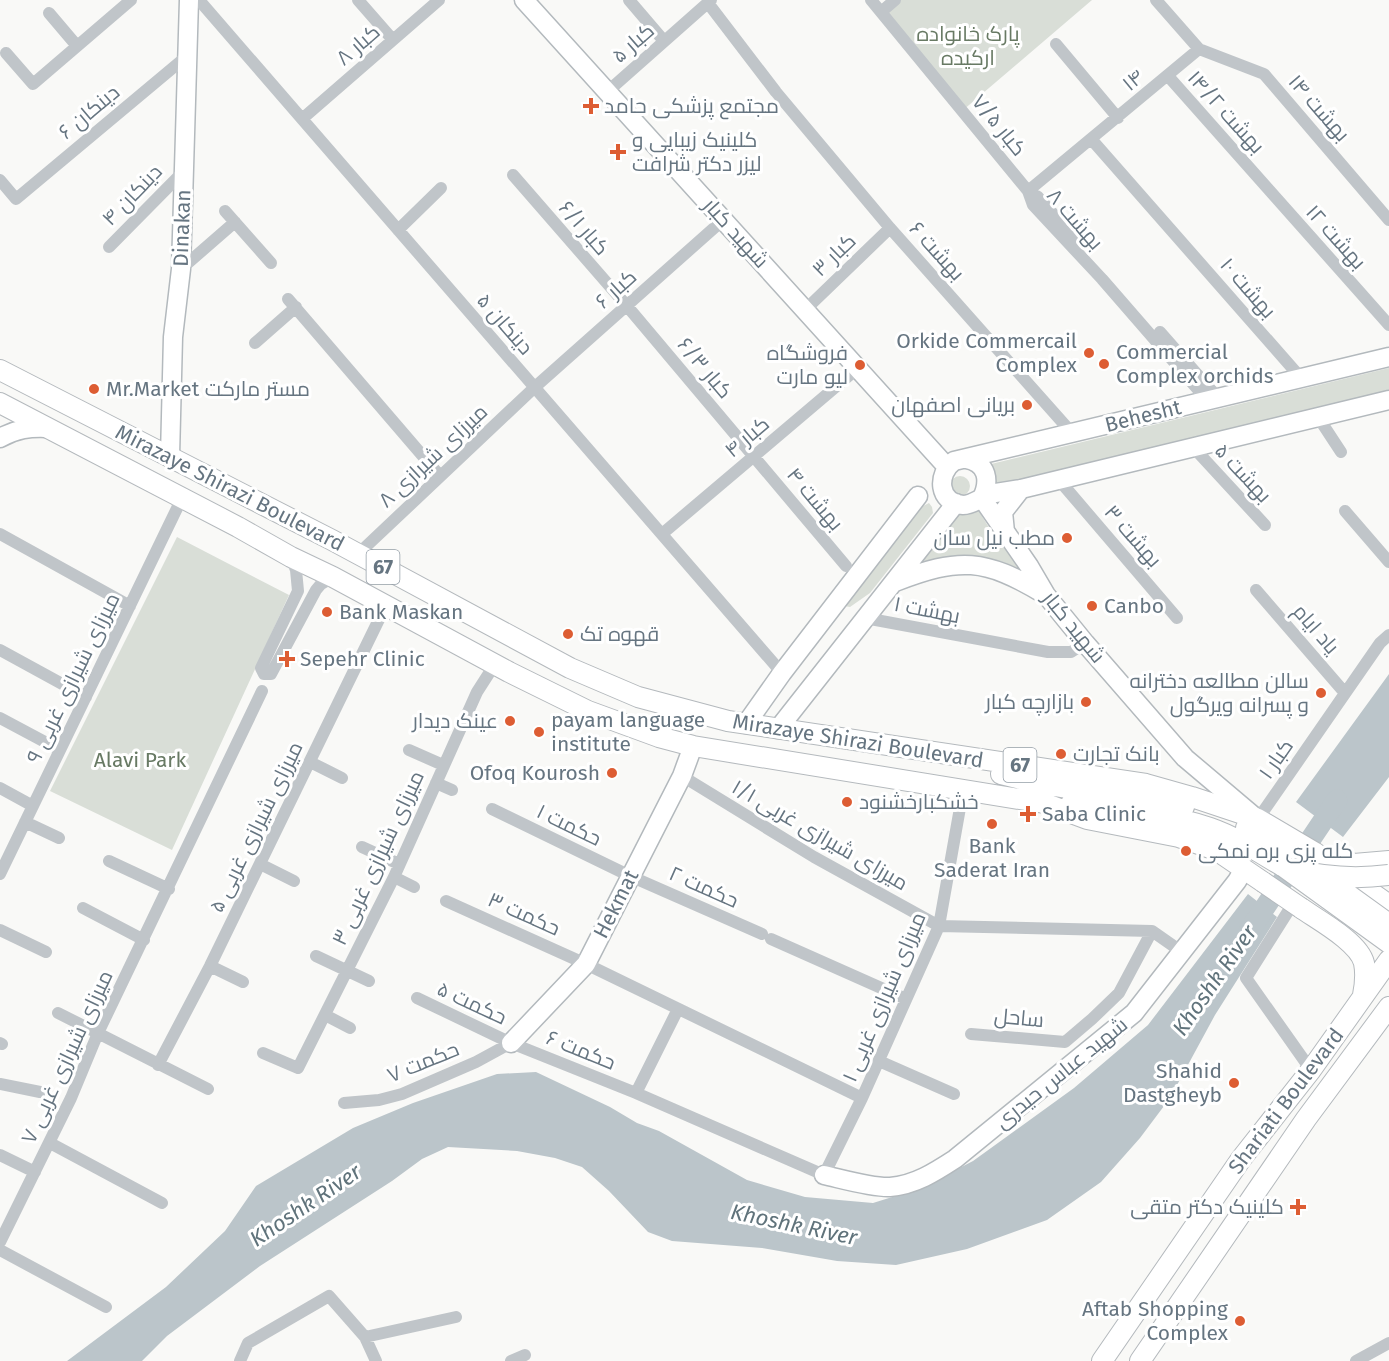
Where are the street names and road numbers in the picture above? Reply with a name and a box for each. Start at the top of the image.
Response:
street label: ۵ کبار [606,17,660,69]
street label: ۸ کبار [331,19,385,71]
street label: ۱۴ [1117,63,1149,97]
street label: ۱۴/۲ بهشت [1182,65,1270,159]
street label: ۱۴ بهشت [1283,69,1355,147]
street label: دینکان ۶ [53,79,125,145]
street label: ۷/۵ کبار [966,89,1032,161]
street label: دینکان ۴ [96,159,168,231]
street label: ۸ بهشت [1041,183,1109,255]
street label: Dinakan [168,189,196,267]
street label: شهید کبار [697,192,774,273]
street label: ۶/۱ کبار [553,195,615,261]
street label: ۱۲ بهشت [1300,199,1372,275]
street label: ۶ بهشت [904,216,970,286]
street label: ۳ کبار [807,228,861,282]
street label: ۱۰ بهشت [1215,252,1281,324]
street label: ۶ کبار [590,264,642,314]
street label: ۵ دینکان [471,288,539,360]
street label: ۶/۳ کبار [672,332,738,404]
street label: Behesht [1102,394,1184,438]
street label: ۸ میرزای شیرازی [373,399,493,513]
street label: ۴ کبار [719,411,775,463]
street label: Mirazaye Shirazi Boulevard [111,419,349,557]
street label: ۵ بهشت [1209,438,1277,508]
street label: ۴ بهشت [781,462,849,536]
street label: ۳ بهشت [1099,499,1167,573]
road number: 67 [366,550,400,584]
street label: شهید کبار [1036,585,1111,668]
street label: میرزای شیرازی غربی ۹ [20,589,126,767]
street label: ۱ بهشت [892,591,962,629]
street label: یاد ایام [1286,599,1345,660]
street label: Mirazaye Shirazi Boulevard [731,708,985,774]
street label: ۱ کبار [1253,734,1299,784]
street label: ۵ میرزای شیرازی غربی [203,737,309,917]
road number: 67 [1004,748,1036,782]
street label: ۳ میرزای شیرازی غربی [326,767,430,949]
street label: ۱/۱ میرزای شیرازی غربی [727,774,913,896]
street label: ۱ حکمت [532,798,606,852]
street label: ۲ حکمت [665,860,743,914]
street label: Hekmat [588,865,644,943]
street label: ۳ حکمت [484,887,564,941]
street label: ۱ میرزای شیرازی غربی [837,908,931,1086]
street label: ۷ میرزای شیرازی غربی [15,966,119,1148]
street label: ۵ حکمت [433,976,511,1030]
street label: ساحل [993,1003,1045,1033]
street label: شهید عباس حیدری [989,1011,1133,1135]
street label: Shariati Boulevard [1223,1023,1349,1179]
street label: ۶ حکمت [543,1024,619,1076]
street label: ۷ حکمت [383,1036,463,1088]

